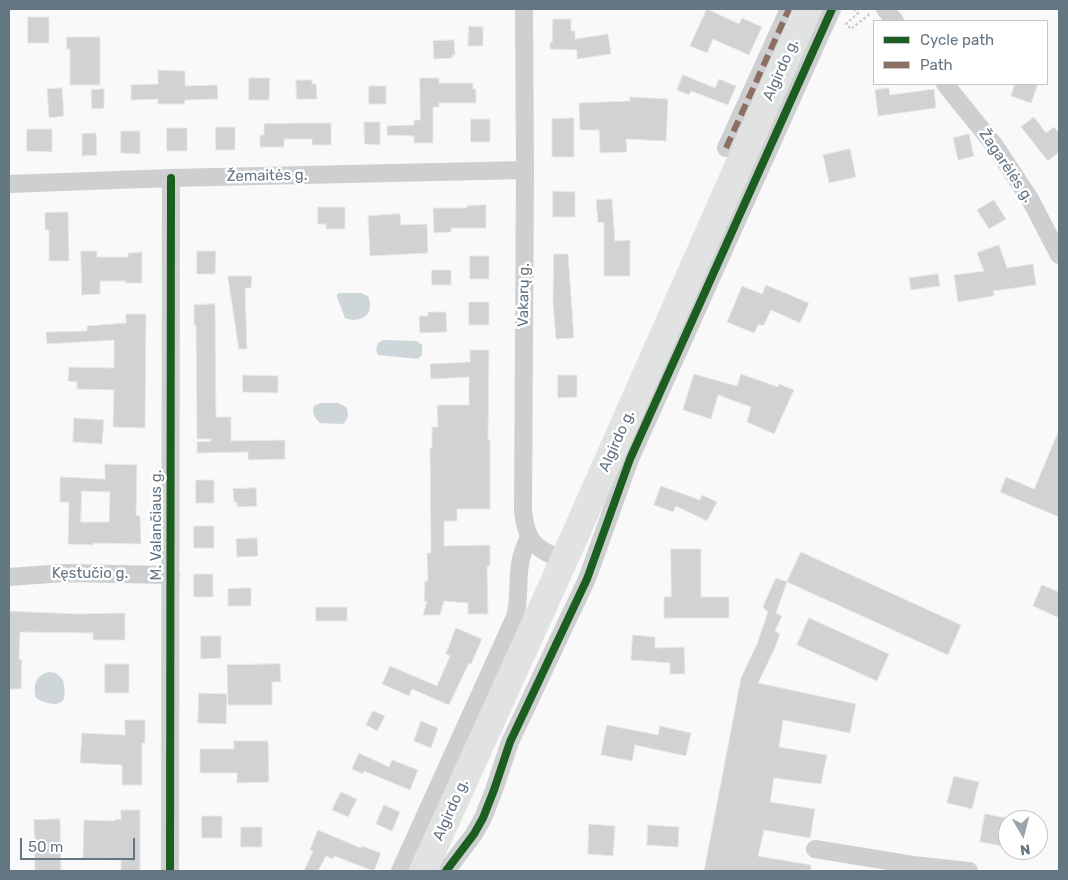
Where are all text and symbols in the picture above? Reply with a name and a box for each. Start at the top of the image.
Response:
legend [873,20,1048,85]
text: Cycle path [920,31,994,49]
street label: Algirdo g. [759,36,803,104]
text: Path [920,56,953,74]
street label: Žagarėlės g. [975,126,1037,206]
street label: Žemaitės g. [226,166,308,186]
street label: Vakarų g. [514,263,534,327]
street label: Algirdo g. [595,407,639,475]
street label: M. Valančiaus g. [148,470,166,580]
street label: Kęstučio g. [52,565,128,583]
street label: Algirdo g. [429,776,473,844]
north arrow [998,810,1048,860]
scale bar [22,828,138,860]
text: 50 m [28,838,63,856]
text: N [1019,840,1031,858]

